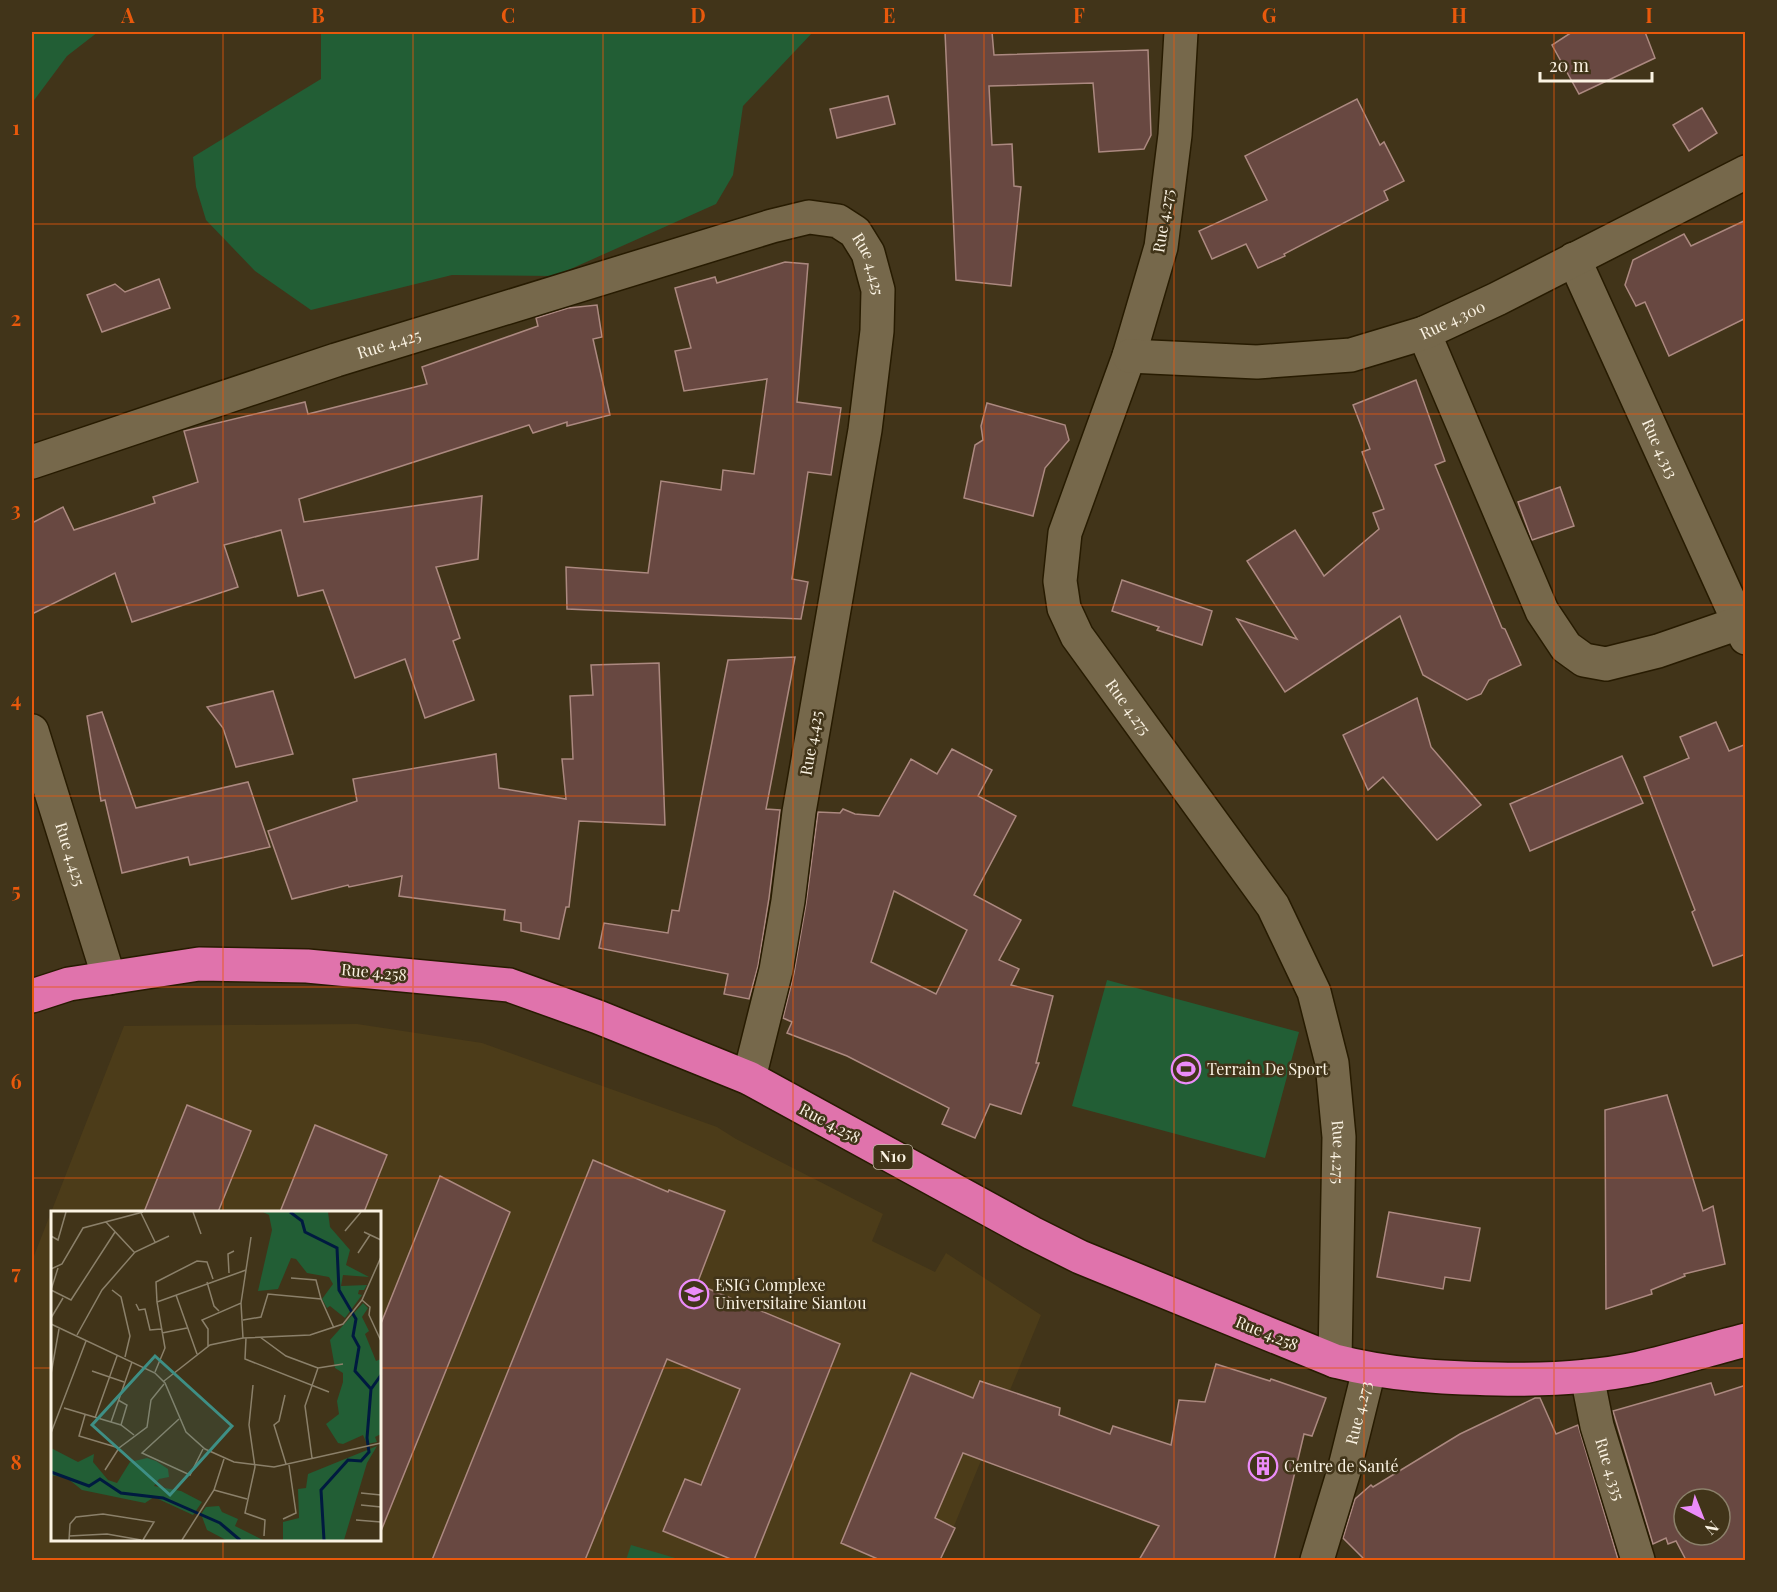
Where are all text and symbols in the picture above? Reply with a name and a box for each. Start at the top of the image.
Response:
text: A [120,1,135,28]
text: B [311,1,325,28]
text: C [501,1,515,28]
text: D [690,1,706,28]
text: E [883,1,895,28]
text: F [1073,1,1085,28]
text: G [1262,1,1277,28]
text: H [1451,1,1467,28]
text: I [1645,1,1653,28]
scale bar [1540,45,1652,83]
text: 20 m [1549,53,1589,77]
text: 1 [12,113,20,140]
street label: Rue 4.275 [1147,188,1178,254]
street label: Rue 4.425 [848,229,889,296]
street label: Rue 4.300 [1416,295,1488,344]
text: 2 [11,304,21,331]
street label: Rue 4.425 [354,324,423,363]
street label: Rue 4.313 [1638,415,1683,481]
text: 3 [11,495,21,522]
street label: Rue 4.275 [1102,675,1156,739]
text: 4 [11,685,21,712]
street label: Rue 4.425 [794,709,827,777]
street label: Rue 4.425 [51,820,91,888]
text: 5 [11,876,21,903]
street label: Rue 4.258 [340,958,408,985]
sports icon: Terrain De Sport [1170,1053,1202,1085]
place label: Terrain De Sport [1207,1058,1328,1079]
text: 6 [10,1067,22,1094]
street label: Rue 4.258 [796,1098,864,1147]
street label: Rue 4.275 [1327,1119,1350,1185]
road number: N10 [874,1145,912,1169]
inset map [51,1211,381,1541]
text: 7 [11,1258,21,1285]
place label: ESIG Complexe Universitaire Siantou [715,1274,866,1313]
school or university icon: ESIG Complexe Universitaire Siantou [678,1278,710,1310]
street label: Rue 4.258 [1233,1310,1302,1355]
street label: Rue 4.273 [1340,1379,1376,1447]
street label: Rue 4.335 [1591,1435,1630,1503]
text: 8 [10,1448,22,1475]
building icon: Centre de Santé [1247,1450,1279,1482]
place label: Centre de Santé [1284,1455,1399,1476]
north arrow [1672,1487,1732,1547]
text: N [1701,1517,1724,1540]

